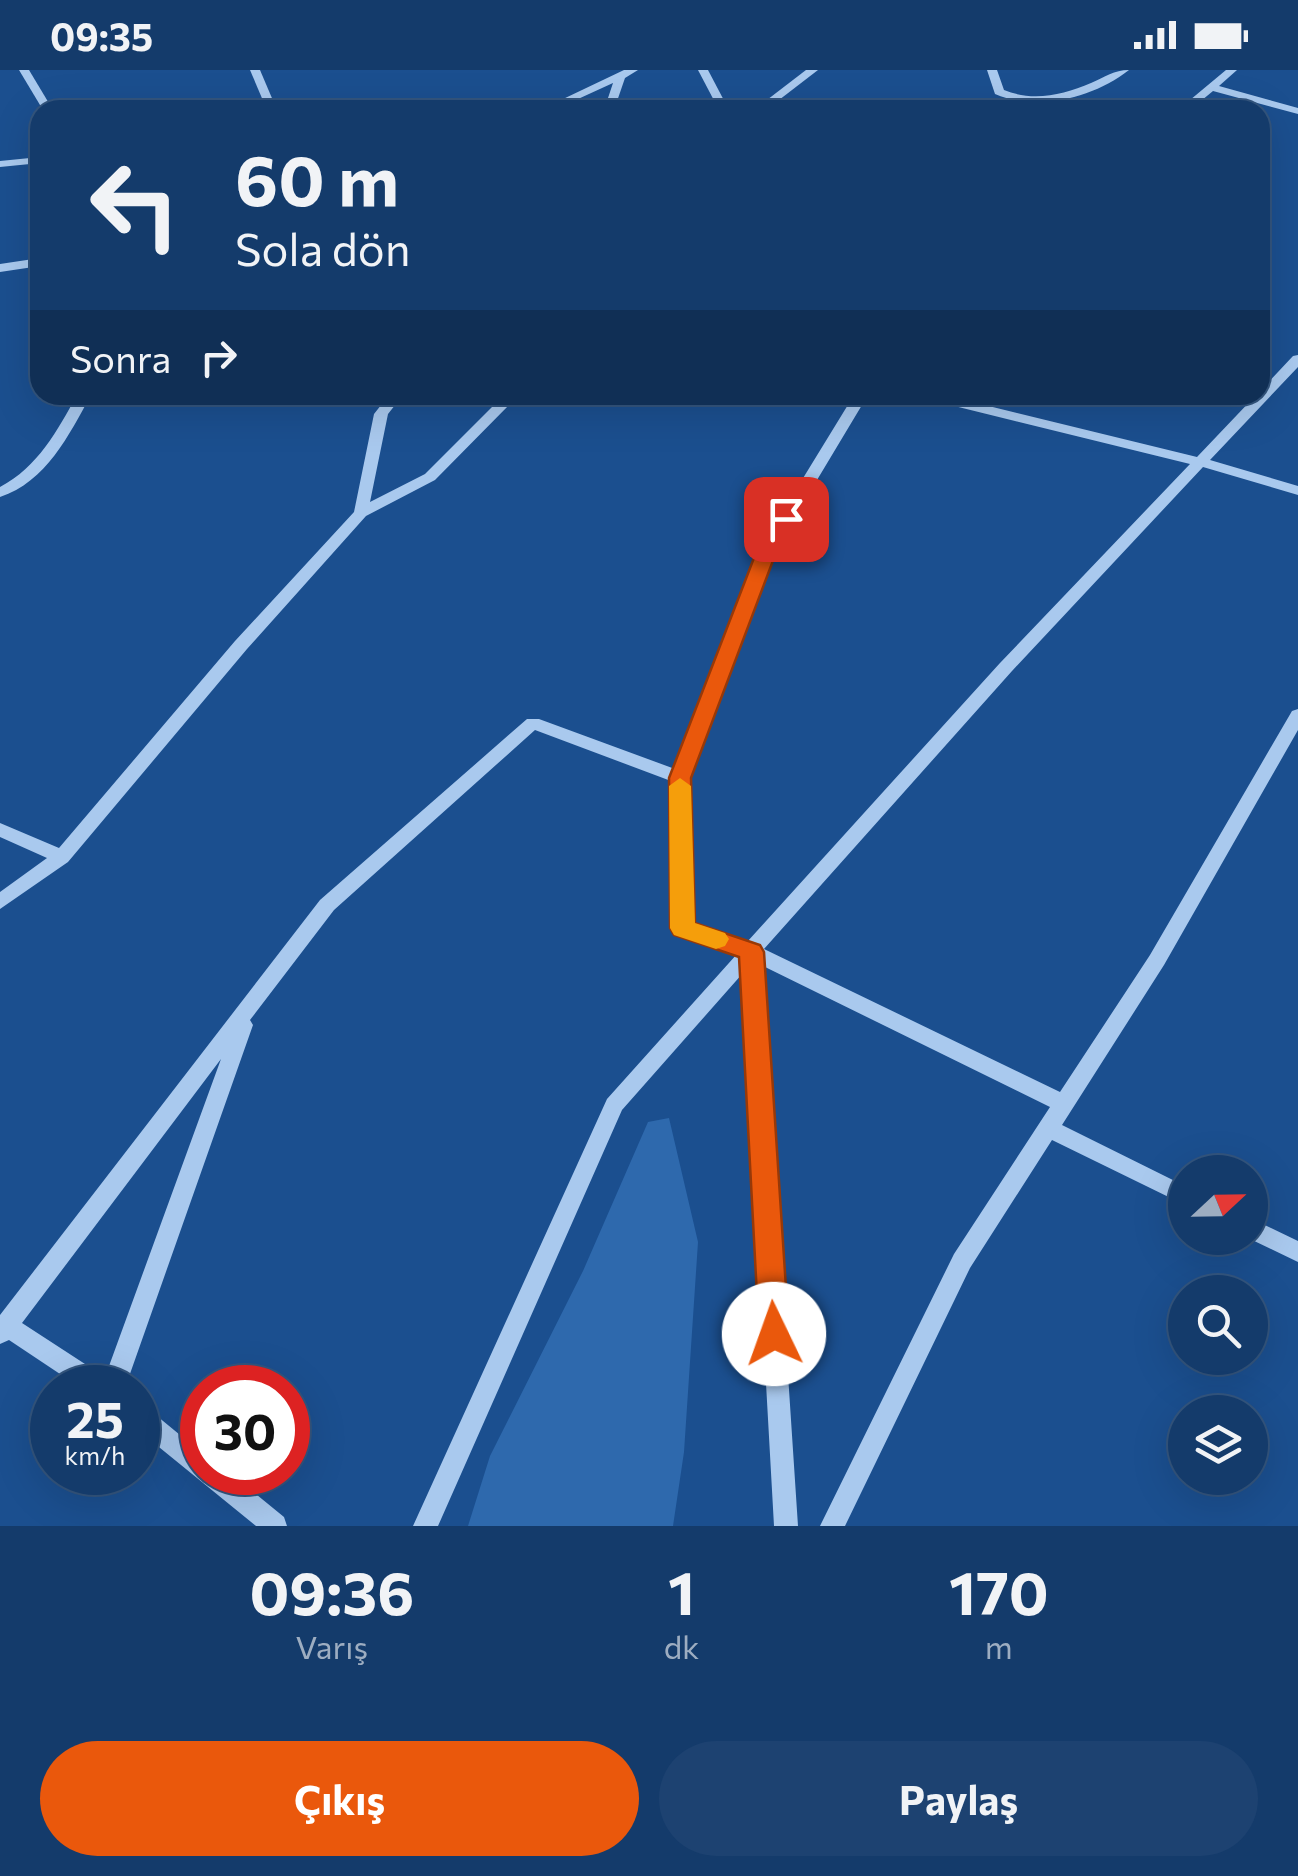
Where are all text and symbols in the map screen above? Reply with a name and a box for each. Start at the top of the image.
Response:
text: 09:35 [50,12,153,59]
text: 60 m [235,135,399,220]
icon: left [70,140,200,270]
text: Sola dön [235,220,411,275]
icon: right [191,330,246,385]
text: Sonra [70,334,171,381]
pin [744,477,829,562]
icon: arrive [759,492,814,547]
north arrow [1168,1155,1268,1255]
map controls [1168,1155,1268,1495]
button: search [1168,1275,1268,1375]
position arrow [722,1282,826,1386]
speed limit sign: 30 [180,1365,310,1495]
text: 25 [66,1387,124,1448]
button: layers [1168,1395,1268,1495]
text: km/h [65,1440,125,1470]
text: 09:36 [249,1554,414,1627]
text: 1 [668,1554,695,1627]
text: 170 [949,1554,1049,1627]
text: Varış [296,1626,368,1666]
text: dk [664,1626,699,1666]
text: m [985,1626,1013,1666]
button: Çıkış [40,1741,639,1856]
button: Paylaş [659,1741,1258,1856]

